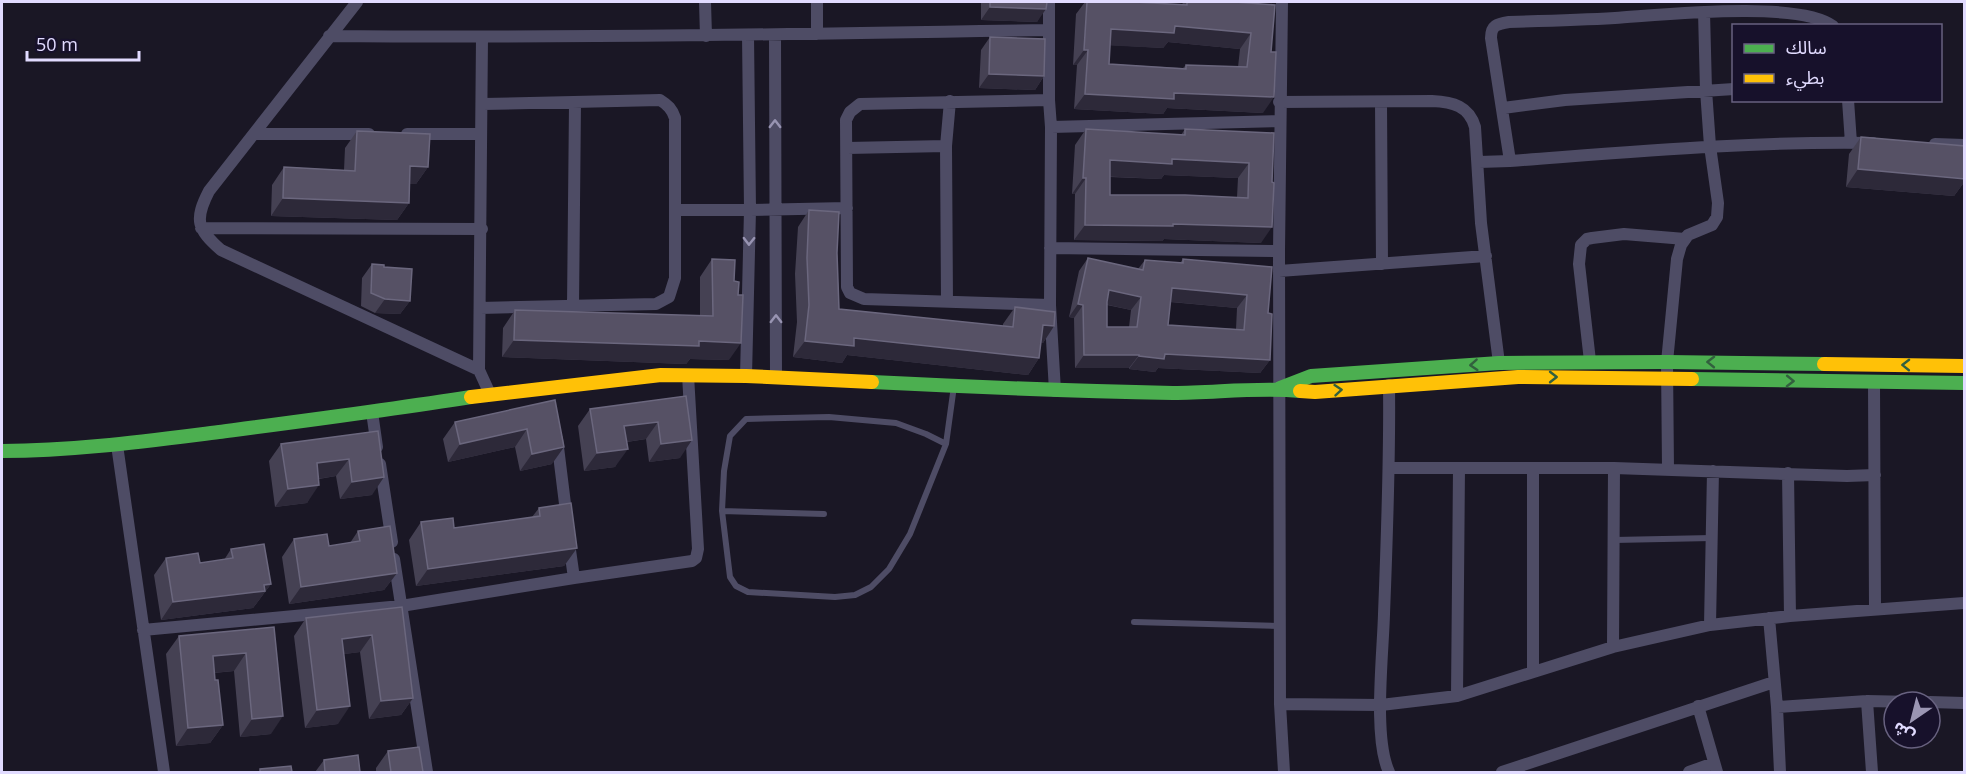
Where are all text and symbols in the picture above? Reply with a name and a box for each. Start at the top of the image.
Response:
scale bar [27,24,140,62]
legend [1732,24,1942,102]
text: 50 m [36,32,78,56]
text: سالك [1786,35,1827,59]
text: بطيء [1786,65,1824,91]
one-way arrow [769,120,781,129]
one-way arrow [743,236,755,245]
one-way arrow [770,315,782,324]
one-way arrow [1707,356,1716,368]
one-way arrow [1470,358,1479,371]
one-way arrow [1902,359,1911,371]
one-way arrow [1548,371,1557,383]
one-way arrow [1785,374,1794,387]
one-way arrow [1333,384,1342,397]
north arrow [1882,690,1942,750]
text: ش [1888,717,1919,748]

